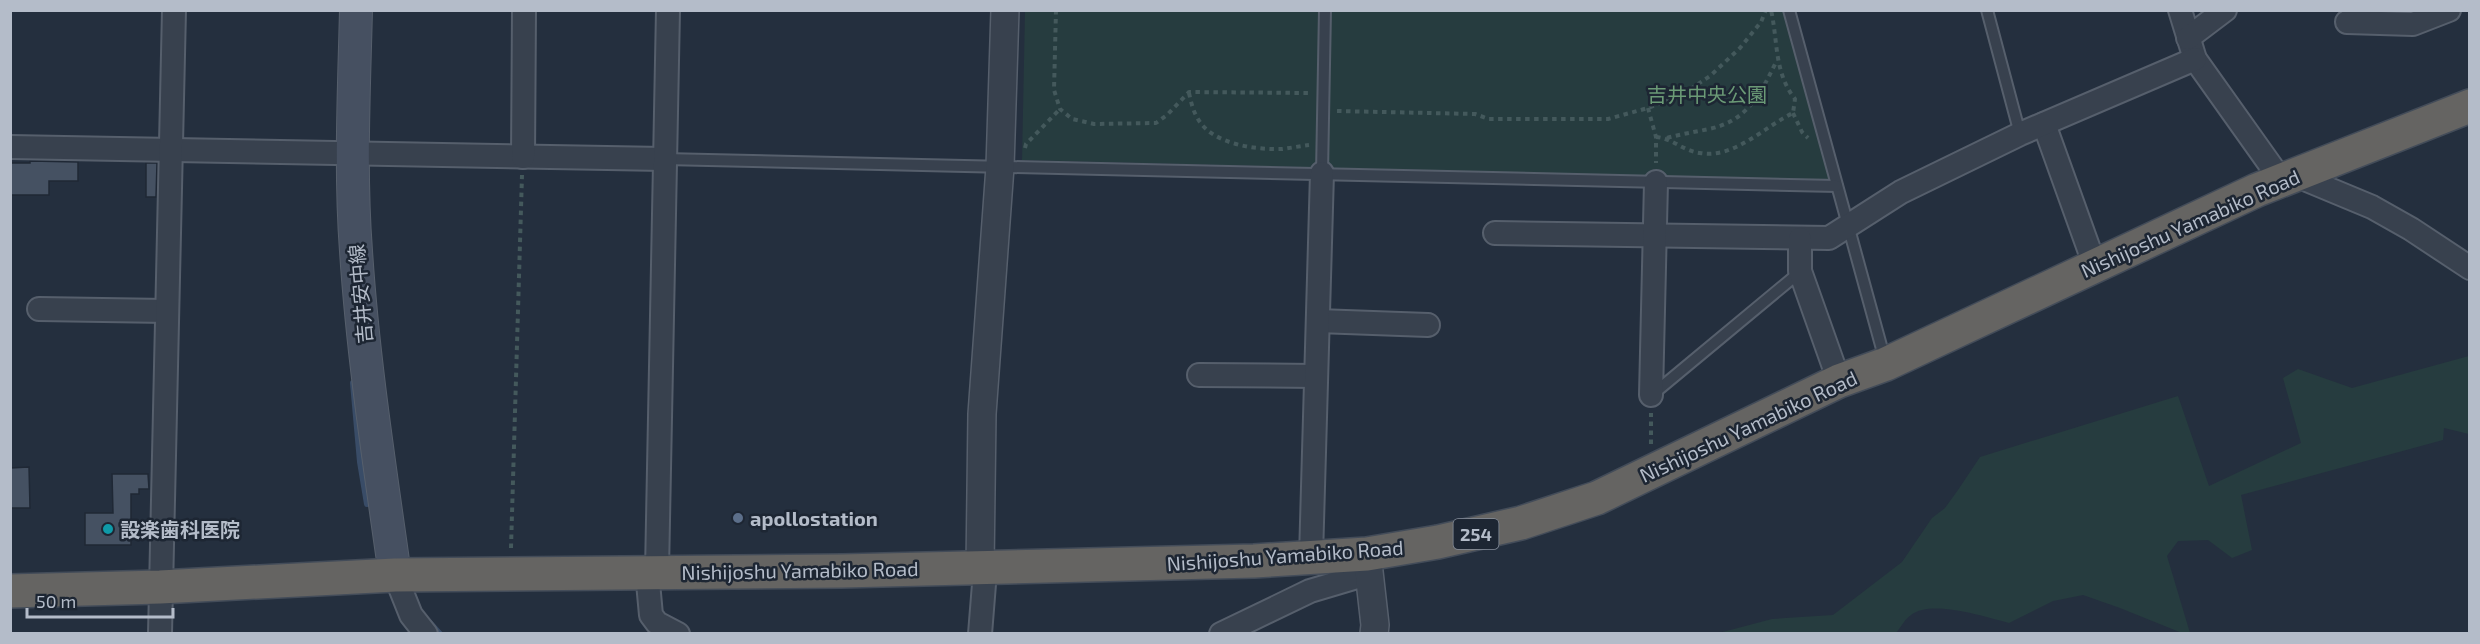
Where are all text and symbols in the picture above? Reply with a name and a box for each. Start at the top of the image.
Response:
park label: 吉井中央公園 [1647,82,1767,106]
street label: Nishijoshu Yamabiko Road [2077,164,2303,282]
street label: 吉井安中線 [344,243,376,345]
street label: Nishijoshu Yamabiko Road [1635,365,1861,487]
place label: apollostation [750,506,878,530]
marker: apollostation [731,511,745,525]
place label: 設楽歯科医院 [120,517,240,541]
road number: 254 [1454,519,1498,549]
marker: 設楽歯科医院 [101,522,115,536]
street label: Nishijoshu Yamabiko Road [1166,535,1404,575]
street label: Nishijoshu Yamabiko Road [681,556,919,584]
scale bar [27,581,172,619]
text: 50 m [36,590,76,612]

